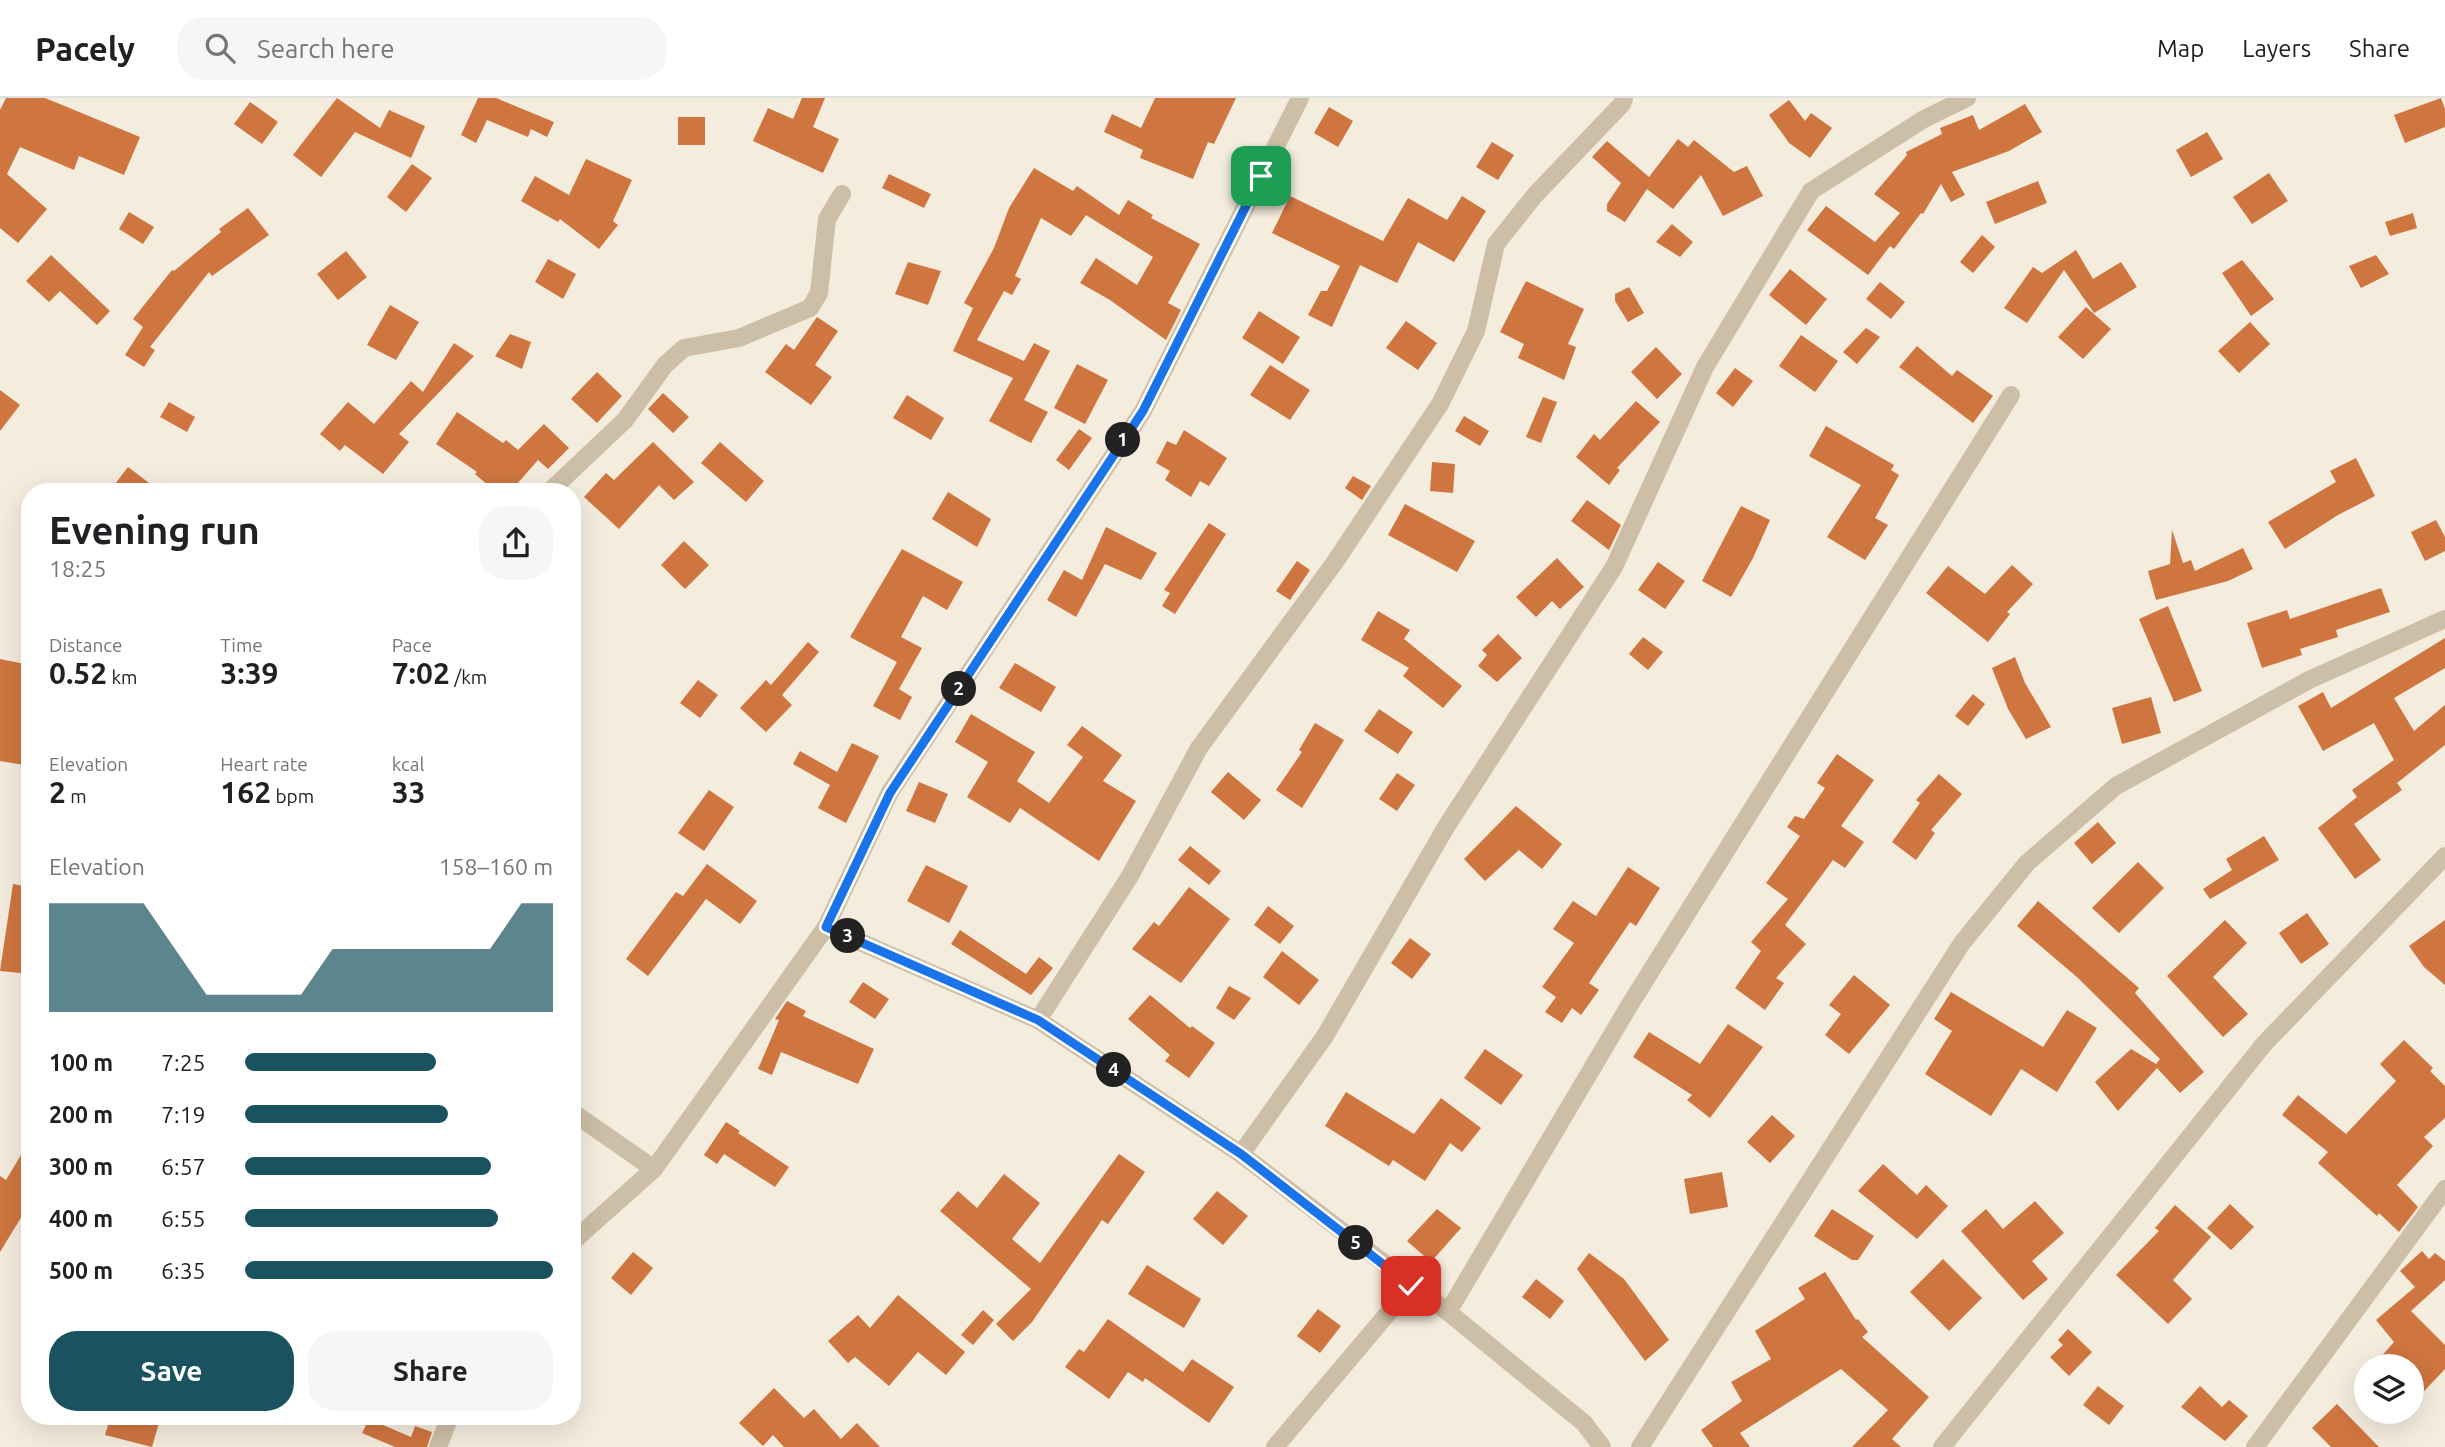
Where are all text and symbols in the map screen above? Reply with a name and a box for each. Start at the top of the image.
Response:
search box [177,17,667,80]
icon: search [201,29,239,67]
text: Pacely [35,30,135,67]
text: Search here [257,34,395,63]
text: Map [2157,35,2204,62]
text: Layers [2242,35,2311,62]
text: Share [2349,35,2410,62]
pin [1231,146,1291,206]
icon: arrive [1242,157,1280,195]
pin: 1 [1106,422,1140,458]
text: 1 [1117,428,1128,450]
button: share [479,506,553,580]
text: Evening run [49,509,260,551]
text: 18:25 [49,556,107,581]
text: Distance [49,634,123,656]
text: Time [220,634,263,656]
text: Pace [392,634,432,656]
text: 0.52 [49,656,107,690]
text: 3:39 [220,656,278,690]
text: 7:02 [392,656,450,690]
text: km [107,666,137,688]
text: /km [450,666,487,688]
pin: 2 [942,672,976,706]
text: 2 [953,677,964,699]
text: Elevation [49,753,128,775]
text: Heart rate [220,753,308,775]
text: kcal [392,753,424,775]
text: 2 [49,775,66,809]
text: 162 [220,775,271,809]
text: 33 [392,775,426,809]
text: m [66,785,87,807]
text: bpm [271,785,314,807]
text: Elevation [49,854,145,879]
text: 158–160 m [439,854,553,879]
pin: 3 [830,918,866,954]
text: 3 [842,924,853,946]
text: 100 m [49,1050,113,1075]
text: 7:25 [161,1050,206,1075]
pin: 4 [1096,1052,1132,1088]
text: 4 [1108,1058,1119,1080]
text: 200 m [49,1102,113,1127]
text: 7:19 [161,1102,206,1127]
text: 300 m [49,1154,113,1179]
text: 6:57 [161,1154,206,1179]
text: 400 m [49,1206,113,1231]
text: 6:55 [161,1206,206,1231]
pin: 5 [1338,1226,1374,1260]
text: 5 [1350,1231,1361,1253]
pin [1381,1256,1441,1316]
text: 500 m [49,1258,113,1283]
text: 6:35 [161,1258,206,1283]
icon: check [1392,1267,1430,1305]
button: Save [49,1331,294,1411]
button: Share [308,1331,553,1411]
map controls [2354,1354,2424,1424]
button: layers [2354,1354,2424,1424]

